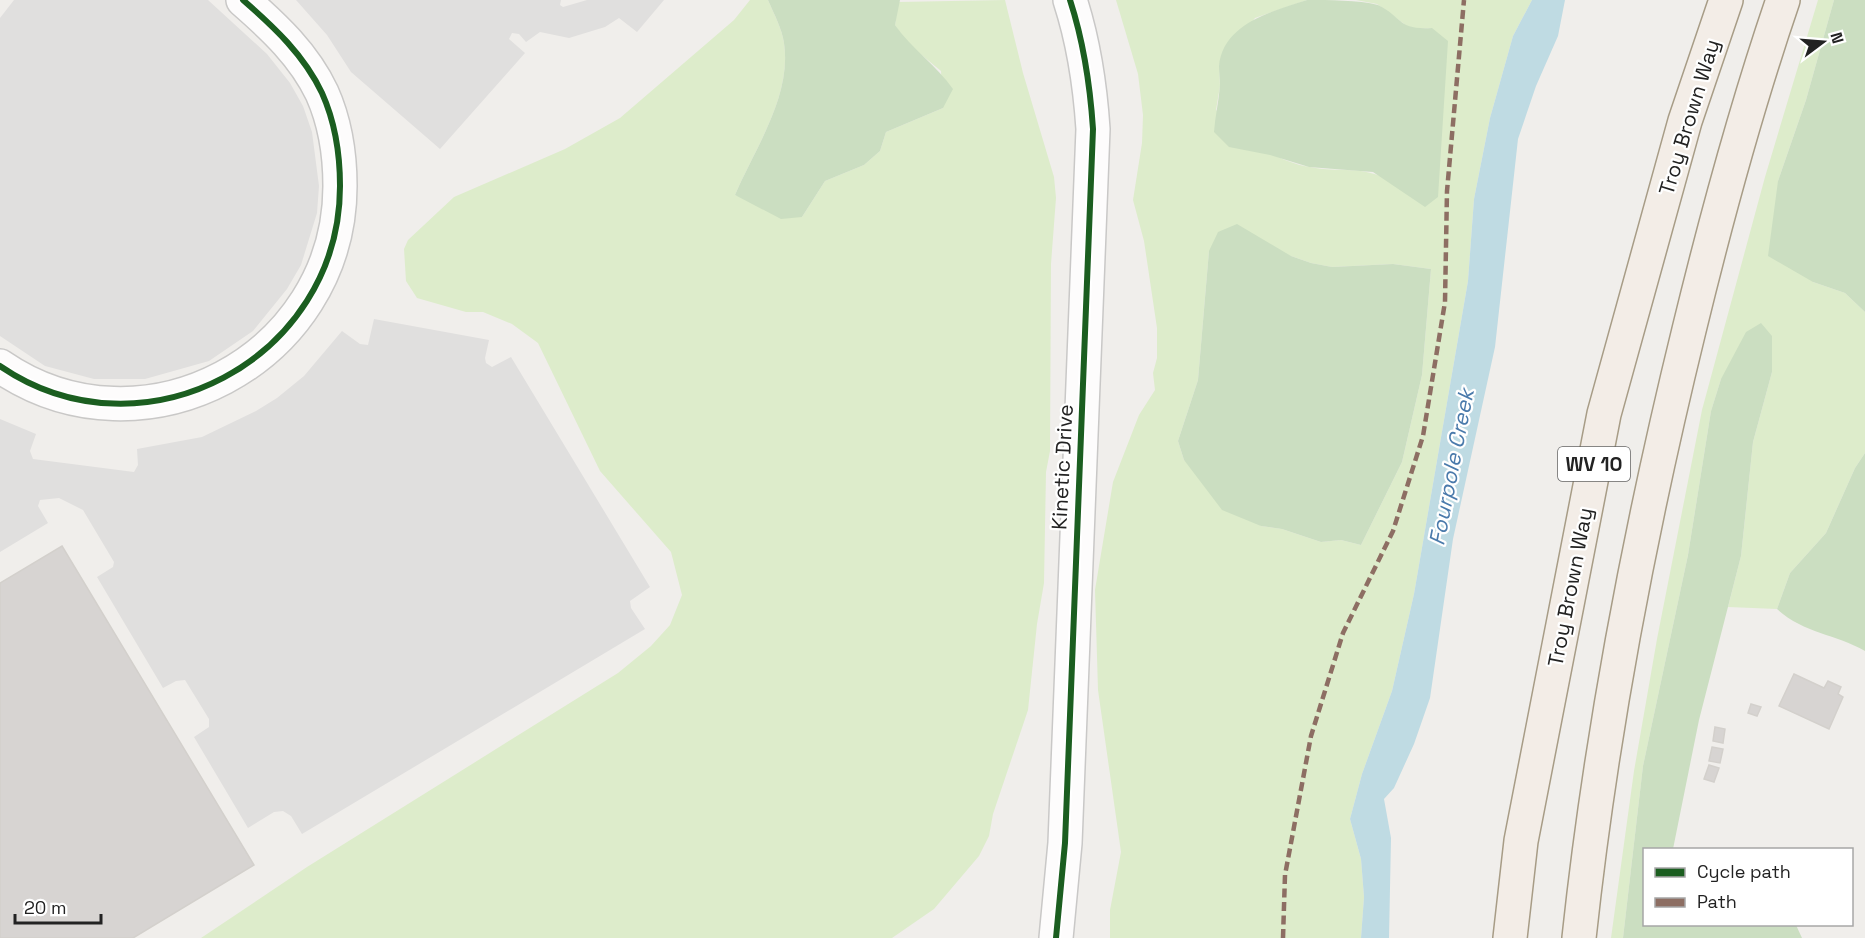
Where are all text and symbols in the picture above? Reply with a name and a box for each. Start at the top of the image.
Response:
north arrow [1793,12,1853,72]
text: N [1825,30,1849,46]
street label: Troy Brown Way [1652,36,1726,198]
water label: Fourpole Creek [1422,384,1480,548]
street label: Kinetic Drive [1045,403,1079,531]
road number: WV 10 [1558,447,1630,481]
street label: Troy Brown Way [1541,505,1599,669]
legend [1643,848,1853,926]
text: Cycle path [1697,860,1791,883]
scale bar [15,887,100,925]
text: Path [1697,890,1737,913]
text: 20 m [24,896,67,919]

